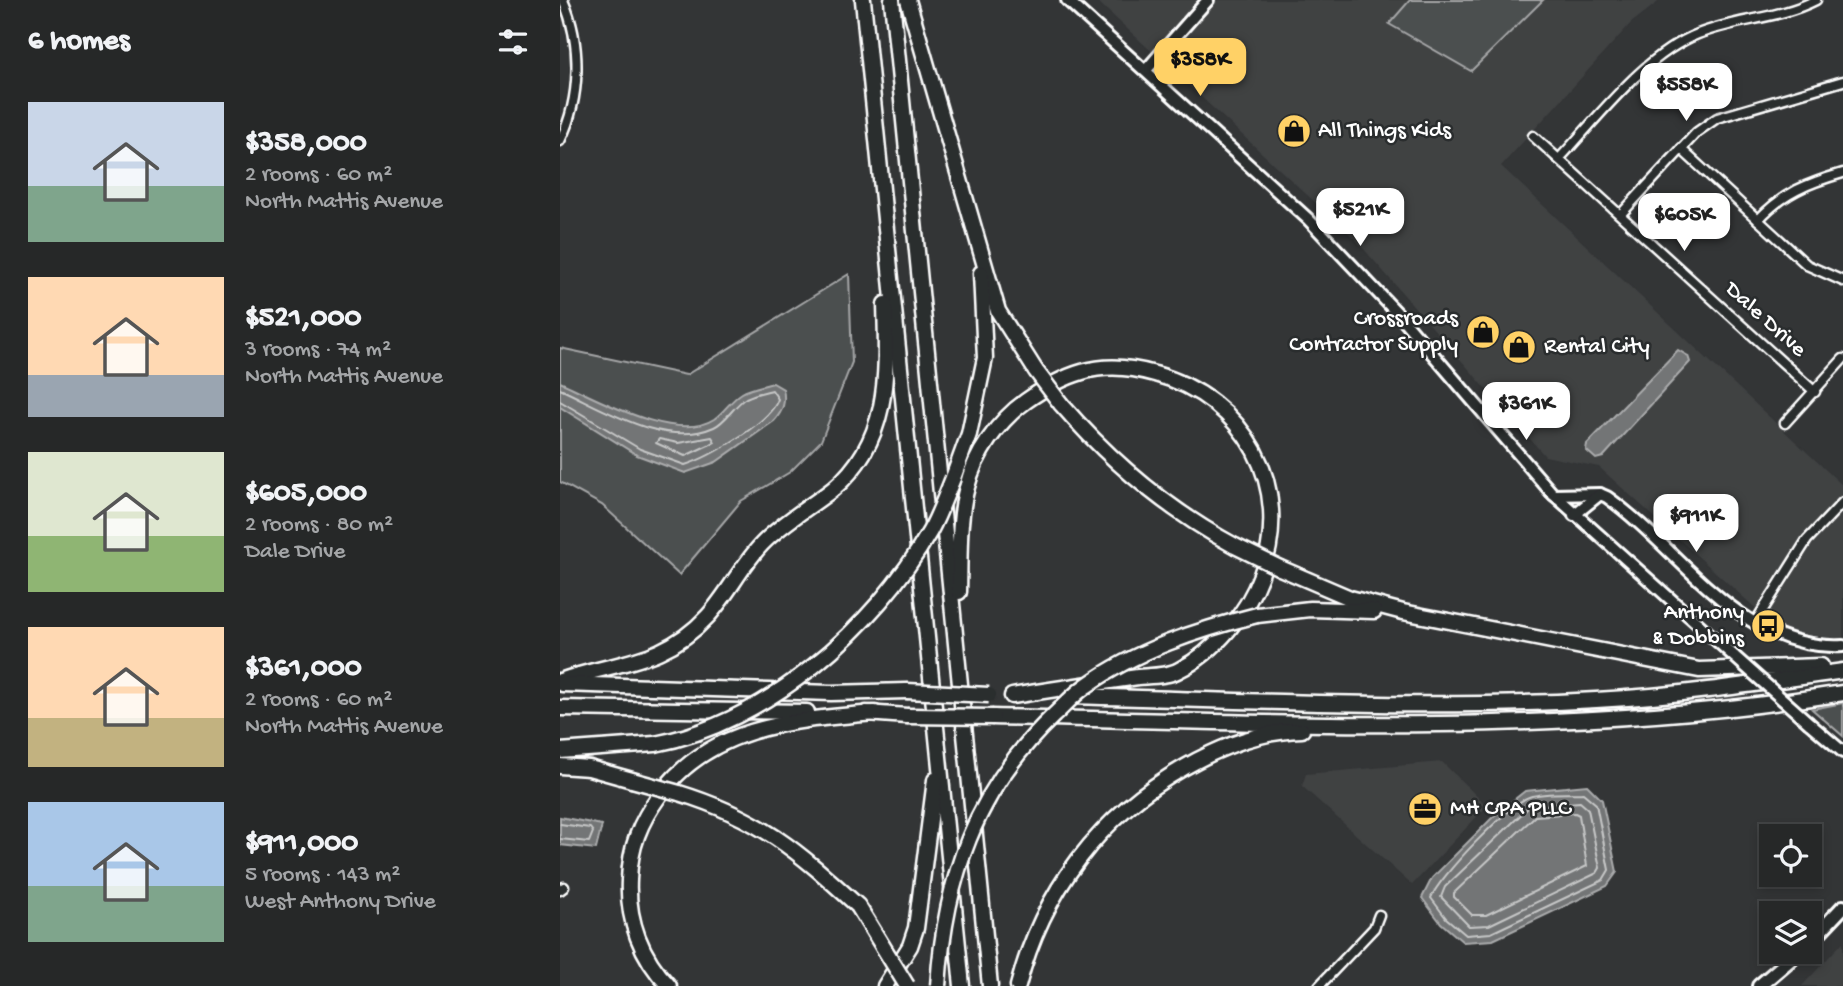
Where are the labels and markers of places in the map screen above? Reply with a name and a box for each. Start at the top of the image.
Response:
pin: $358K [1151,38,1249,98]
pin: $558K [1637,64,1735,123]
shop icon: All Things Kids [1275,112,1313,150]
place label: All Things Kids [1318,118,1451,145]
pin: $521K [1311,188,1409,248]
pin: $605K [1635,194,1733,253]
place label: Crossroads Contractor Supply [1289,306,1459,359]
shop icon: Crossroads Contractor Supply [1464,313,1502,351]
shop icon: Rental City [1500,328,1538,366]
place label: Rental City [1544,334,1650,361]
pin: $361K [1477,382,1575,442]
pin: $911K [1647,494,1745,554]
place label: Anthony & Dobbins [1652,600,1745,653]
bus stop icon: Anthony & Dobbins [1749,607,1787,645]
office icon: MH CPA PLLC [1406,790,1444,828]
place label: MH CPA PLLC [1450,796,1572,823]

